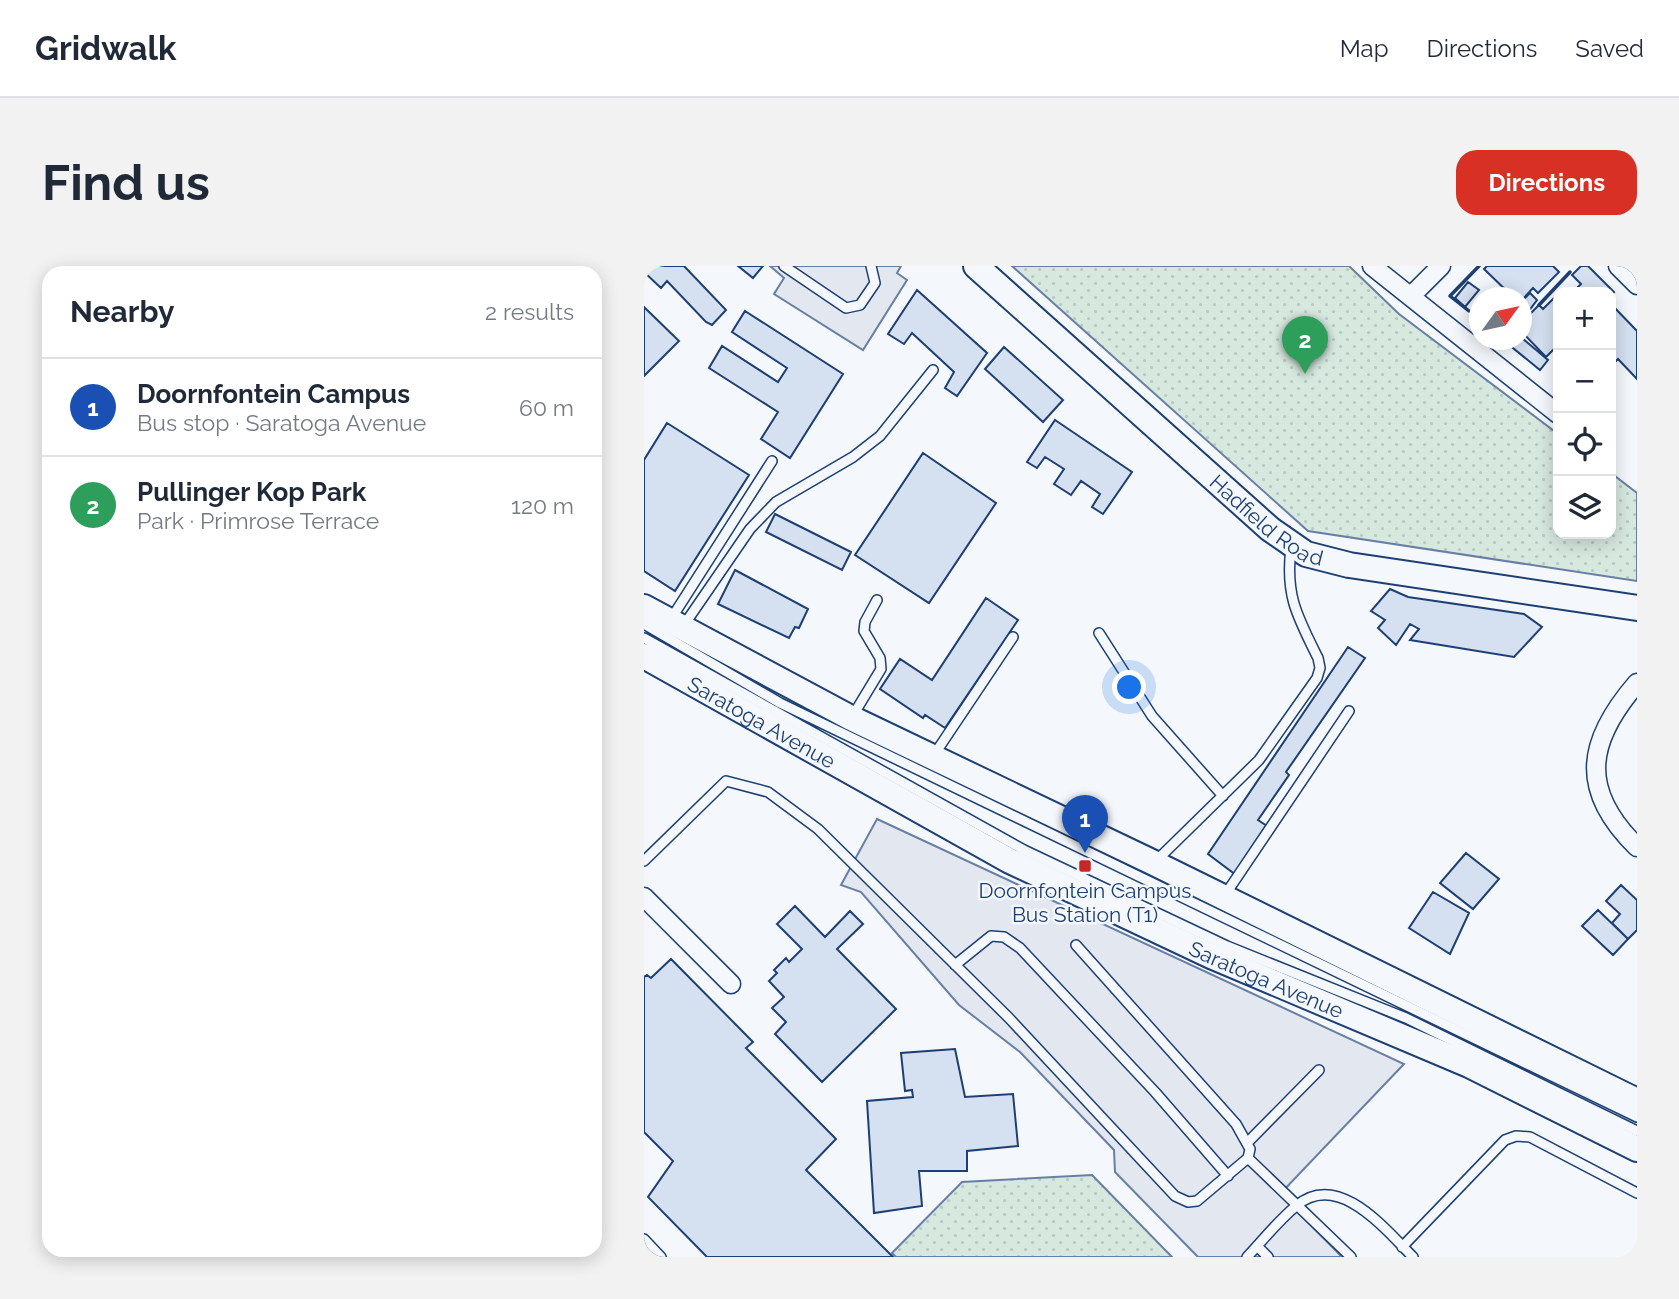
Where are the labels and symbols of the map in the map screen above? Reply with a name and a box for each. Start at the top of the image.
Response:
north arrow [1469,287,1532,350]
pin: 2 [1282,316,1328,374]
street label: Hadfield Road [1205,469,1326,570]
your location [1112,670,1146,704]
street label: Saratoga Avenue [684,671,840,773]
pin: 1 [1062,795,1108,853]
marker: Doornfontein Campus Bus Station (T1) [1077,858,1093,874]
place label: Doornfontein Campus Bus Station (T1) [979,878,1191,927]
street label: Saratoga Avenue [1185,935,1347,1023]

